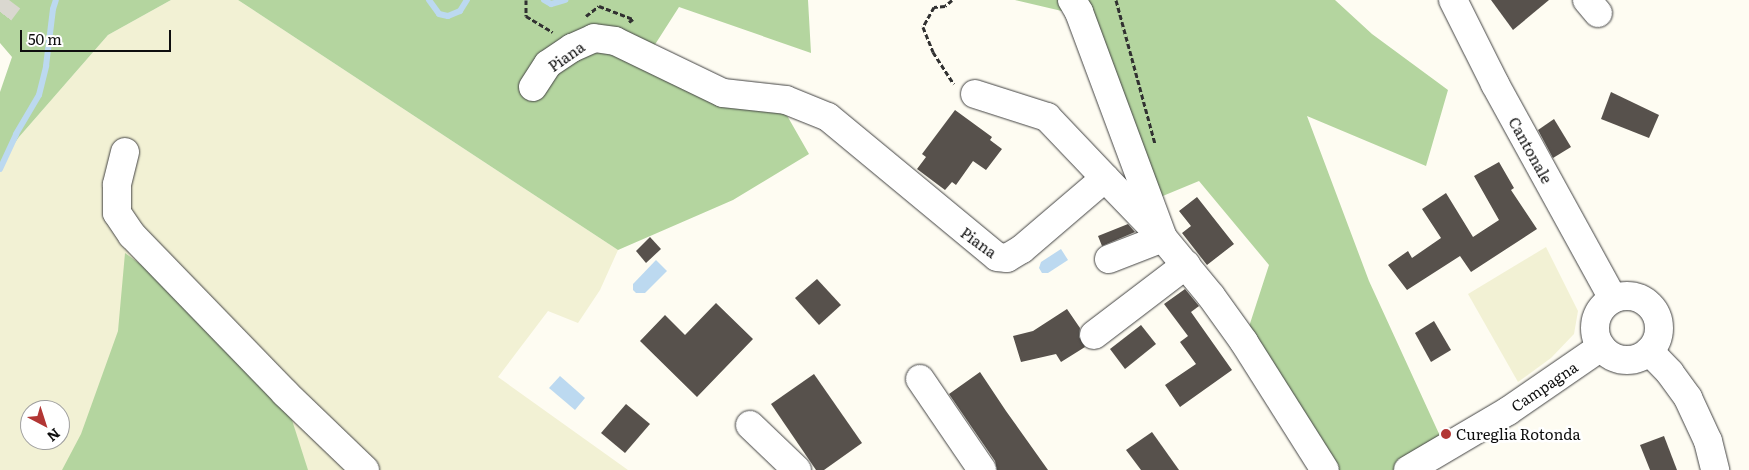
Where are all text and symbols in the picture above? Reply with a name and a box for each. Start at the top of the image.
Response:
scale bar [22,20,174,52]
text: 50 m [28,27,62,50]
street label: Piana [544,37,588,75]
street label: Cantonale [1505,114,1557,186]
street label: Piana [958,223,1000,261]
street label: Campagna [1507,357,1581,415]
north arrow [20,400,70,450]
text: N [43,424,65,447]
place label: Cureglia Rotonda [1456,425,1581,443]
marker: Cureglia Rotonda [1440,428,1452,440]

